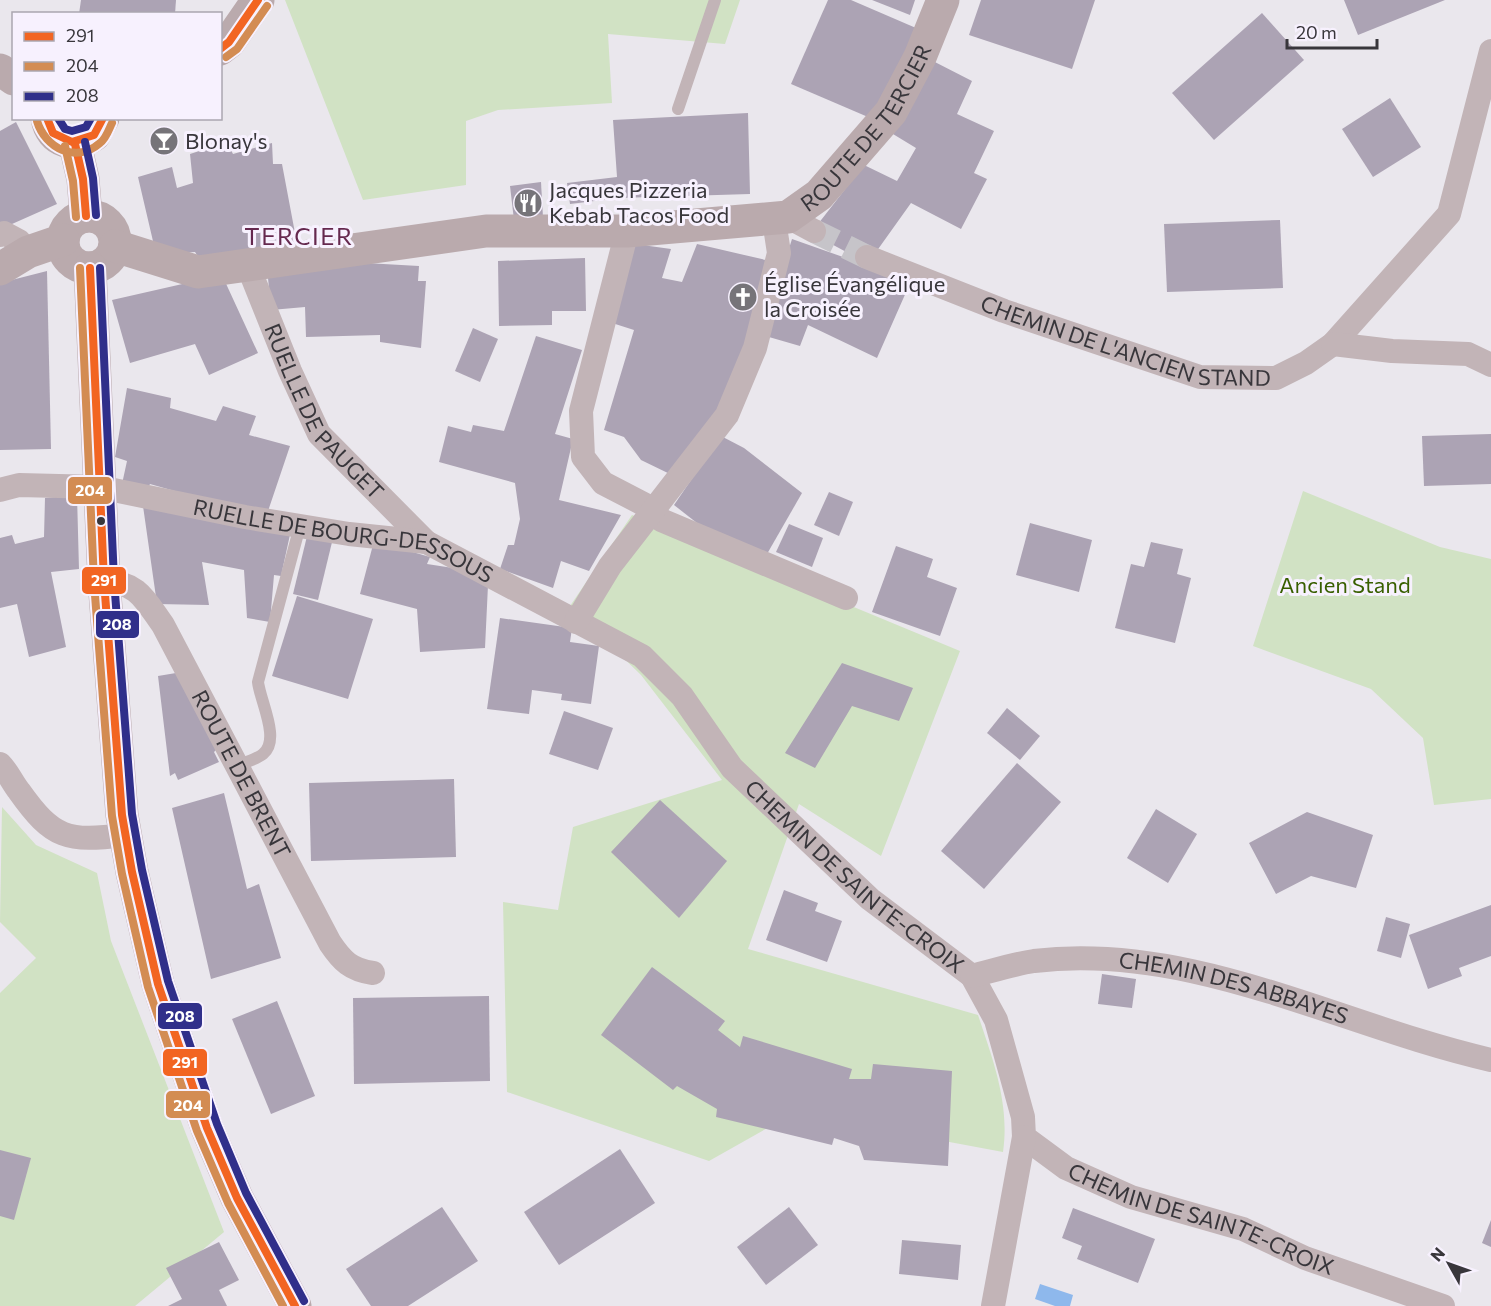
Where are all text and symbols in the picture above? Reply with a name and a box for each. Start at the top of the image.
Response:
legend [12,12,222,120]
scale bar [1287,12,1377,50]
text: 20 m [1296,21,1337,43]
text: 291 [66,24,95,46]
street label: ROUTE DE TERCIER [795,40,937,217]
text: 204 [66,54,99,76]
text: 208 [66,84,99,106]
bar icon: Blonay's [148,125,180,157]
place label: Blonay's [185,127,268,154]
place label: Jacques Pizzeria Kebab Tacos Food [549,176,729,228]
restaurant icon: Jacques Pizzeria Kebab Tacos Food [512,187,544,219]
district label: TERCIER [244,221,354,250]
place label: Église Évangélique la Croisée [764,270,945,322]
church icon: Église Évangélique la Croisée [727,281,759,313]
street label: CHEMIN DE L'ANCIEN STAND [977,289,1271,391]
street label: RUELLE DE PAUGET [259,319,390,505]
line badge: 204 [67,476,113,505]
text: 204 [75,480,105,499]
street label: RUELLE DE BOURG-DESSOUS [191,493,498,588]
unlabelled marker [95,515,107,527]
line badge: 291 [81,566,127,595]
text: 291 [91,570,117,589]
park label: Ancien Stand [1279,571,1411,598]
line badge: 208 [95,610,140,639]
text: 208 [102,614,132,633]
street label: ROUTE DE BRENT [187,685,297,862]
street label: CHEMIN DE SAINTE-CROIX [740,774,970,979]
street label: CHEMIN DES ABBAYES [1118,946,1352,1029]
line badge: 208 [157,1002,203,1030]
text: 208 [165,1006,195,1025]
line badge: 291 [162,1048,208,1077]
text: 291 [172,1052,198,1071]
line badge: 204 [165,1090,211,1119]
text: 204 [173,1095,203,1114]
street label: CHEMIN DE SAINTE-CROIX [1064,1157,1338,1280]
north arrow [1419,1234,1479,1294]
text: N [1426,1243,1448,1265]

